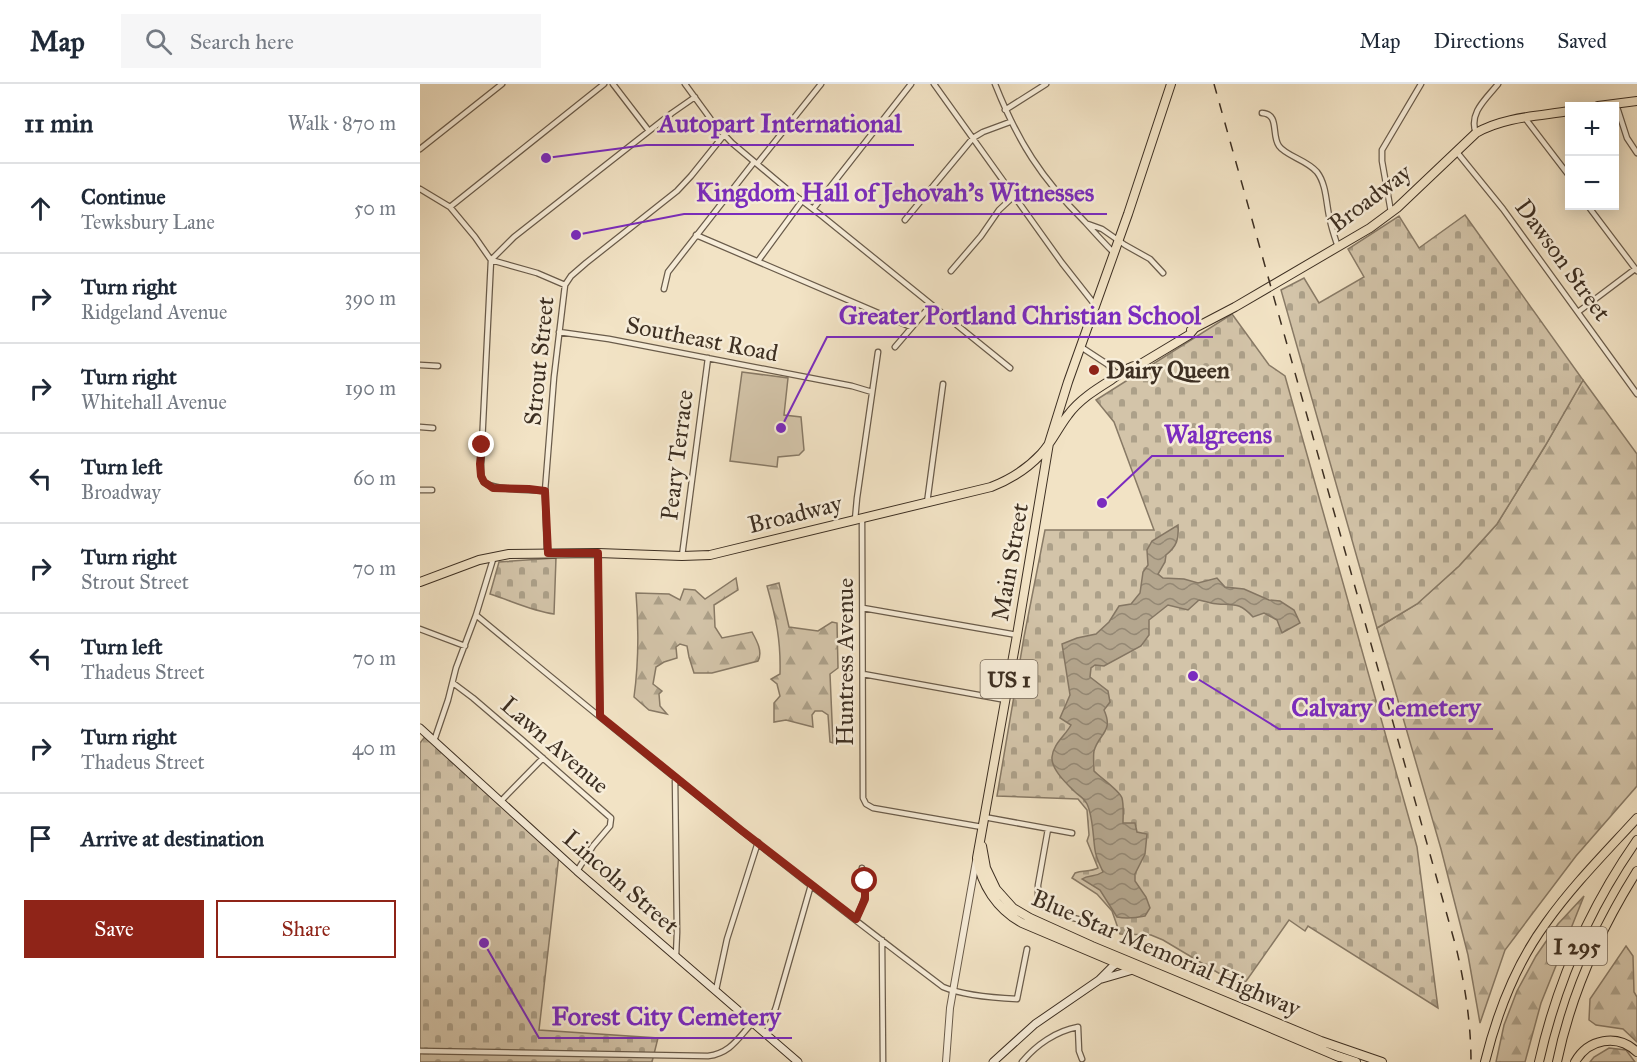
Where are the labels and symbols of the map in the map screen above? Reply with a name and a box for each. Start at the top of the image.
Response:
callout: Autopart International [646,101,914,145]
text: Autopart International [656,107,903,139]
street label: Broadway [1323,157,1418,239]
callout: Kingdom Hall of Jehovah's Witnesses [684,170,1107,214]
text: Kingdom Hall of Jehovah's Witnesses [696,176,1095,209]
street label: Dawson Street [1509,193,1618,327]
callout: Greater Portland Christian School [827,293,1213,337]
street label: Strout Street [517,295,561,427]
text: Greater Portland Christian School [839,299,1202,331]
street label: Southeast Road [623,310,781,368]
place label: Dairy Queen [1106,355,1230,385]
marker: Dairy Queen [1087,363,1101,377]
street label: Peary Terrace [654,388,700,522]
callout: Walgreens [1152,412,1284,456]
text: Walgreens [1164,418,1273,451]
route end [468,431,494,457]
street label: Broadway [745,488,846,540]
street label: Main Street [985,500,1035,623]
street label: Huntress Avenue [830,578,860,746]
road number: US 1 [980,660,1038,698]
callout: Calvary Cemetery [1279,685,1493,729]
street label: Lawn Avenue [495,690,615,800]
text: Calvary Cemetery [1291,691,1483,723]
street label: Lincoln Street [557,823,686,941]
route start [851,867,877,893]
street label: Blue Star Memorial Highway [1027,883,1306,1024]
road number: I 295 [1547,927,1607,965]
callout: Forest City Cemetery [539,994,792,1038]
text: Forest City Cemetery [551,1000,782,1032]

